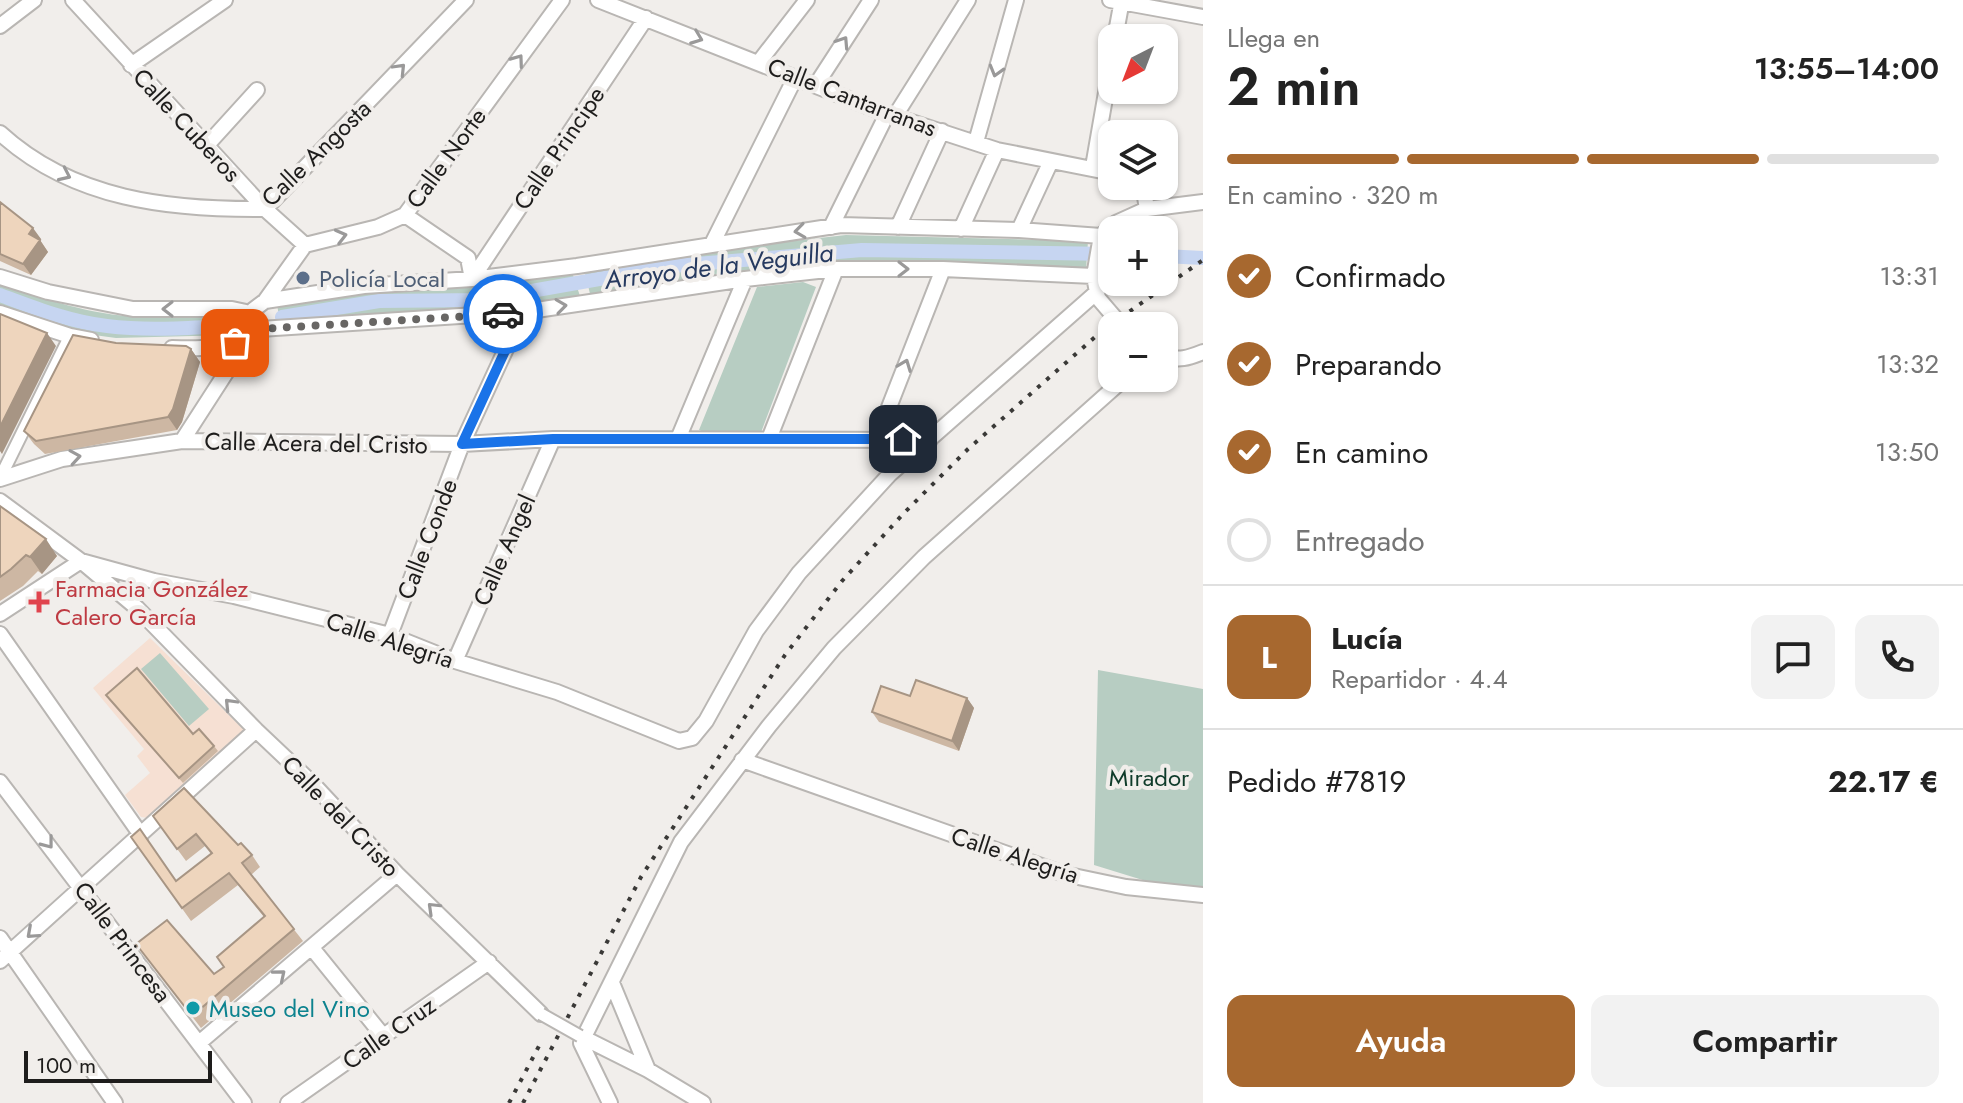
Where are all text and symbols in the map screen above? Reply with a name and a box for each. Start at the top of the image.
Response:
text: Llega en [1227,19,1320,57]
north arrow [1098,24,1178,104]
map controls [1098,24,1178,392]
one-way arrow [689,28,703,45]
one-way arrow [834,37,849,51]
text: 13:55–14:00 [1754,47,1939,90]
street label: Calle Cantarranas [763,49,941,145]
text: 2 min [1227,49,1360,125]
one-way arrow [509,54,523,69]
street label: Calle Cuberos [125,60,249,190]
one-way arrow [989,63,1005,77]
one-way arrow [391,64,405,78]
street label: Calle Principe [505,79,613,217]
street label: Calle Angosta [253,92,379,214]
street label: Calle Norte [398,101,494,215]
button: layers [1098,120,1178,200]
one-way arrow [57,165,71,181]
text: En camino · 320 m [1227,176,1439,214]
button: + [1098,216,1178,296]
one-way arrow [793,222,807,239]
one-way arrow [333,229,347,246]
water label: Arroyo de la Veguilla [601,233,836,299]
icon: check [1227,254,1271,298]
text: Confirmado [1295,255,1446,298]
text: 13:31 [1879,257,1939,295]
one-way arrow [897,260,910,278]
place label: Policía Local [319,261,445,296]
marker: Policía Local [294,269,312,287]
courier [463,274,543,354]
icon: car [481,292,525,336]
one-way arrow [555,298,568,315]
one-way arrow [161,300,174,318]
pin [201,309,269,377]
button: − [1098,312,1178,392]
icon: bag [213,321,257,365]
icon: check [1227,342,1271,386]
text: Preparando [1295,343,1442,386]
text: 13:32 [1876,345,1939,383]
one-way arrow [895,359,912,373]
pin [869,405,937,473]
icon: home [881,417,925,461]
street label: Calle Acera del Cristo [204,424,428,462]
icon: check [1227,430,1271,474]
text: En camino [1295,431,1428,474]
text: 13:50 [1875,433,1939,471]
one-way arrow [68,449,82,466]
street label: Calle Conde [388,474,466,604]
street label: Calle Angel [464,489,544,611]
text: Entregado [1295,519,1425,562]
place label: Farmacia González Calero García [55,571,248,634]
marker: Farmacia González Calero García [30,593,48,611]
street label: Calle Alegría [322,603,458,677]
button: chat [1751,615,1835,699]
button: phone [1855,615,1939,699]
text: Lucía [1331,617,1403,660]
text: L [1261,636,1277,679]
text: Repartidor · 4.4 [1331,660,1508,698]
one-way arrow [225,699,240,713]
street label: Calle del Cristo [274,747,408,885]
park label: Mirador [1109,760,1190,795]
text: Pedido #7819 [1227,760,1406,803]
text: 22.17 € [1828,760,1939,803]
street label: Calle Alegría [947,818,1083,892]
one-way arrow [38,834,52,849]
street label: Calle Princesa [66,874,180,1010]
one-way arrow [428,903,442,918]
one-way arrow [26,923,41,937]
one-way arrow [271,970,285,985]
street label: Calle Cruz [335,988,443,1078]
place label: Museo del Vino [209,991,370,1026]
button: Ayuda [1227,995,1575,1087]
button: Compartir [1591,995,1939,1087]
marker: Museo del Vino [184,999,202,1017]
scale bar [24,1047,212,1083]
text: 100 m [36,1049,96,1081]

